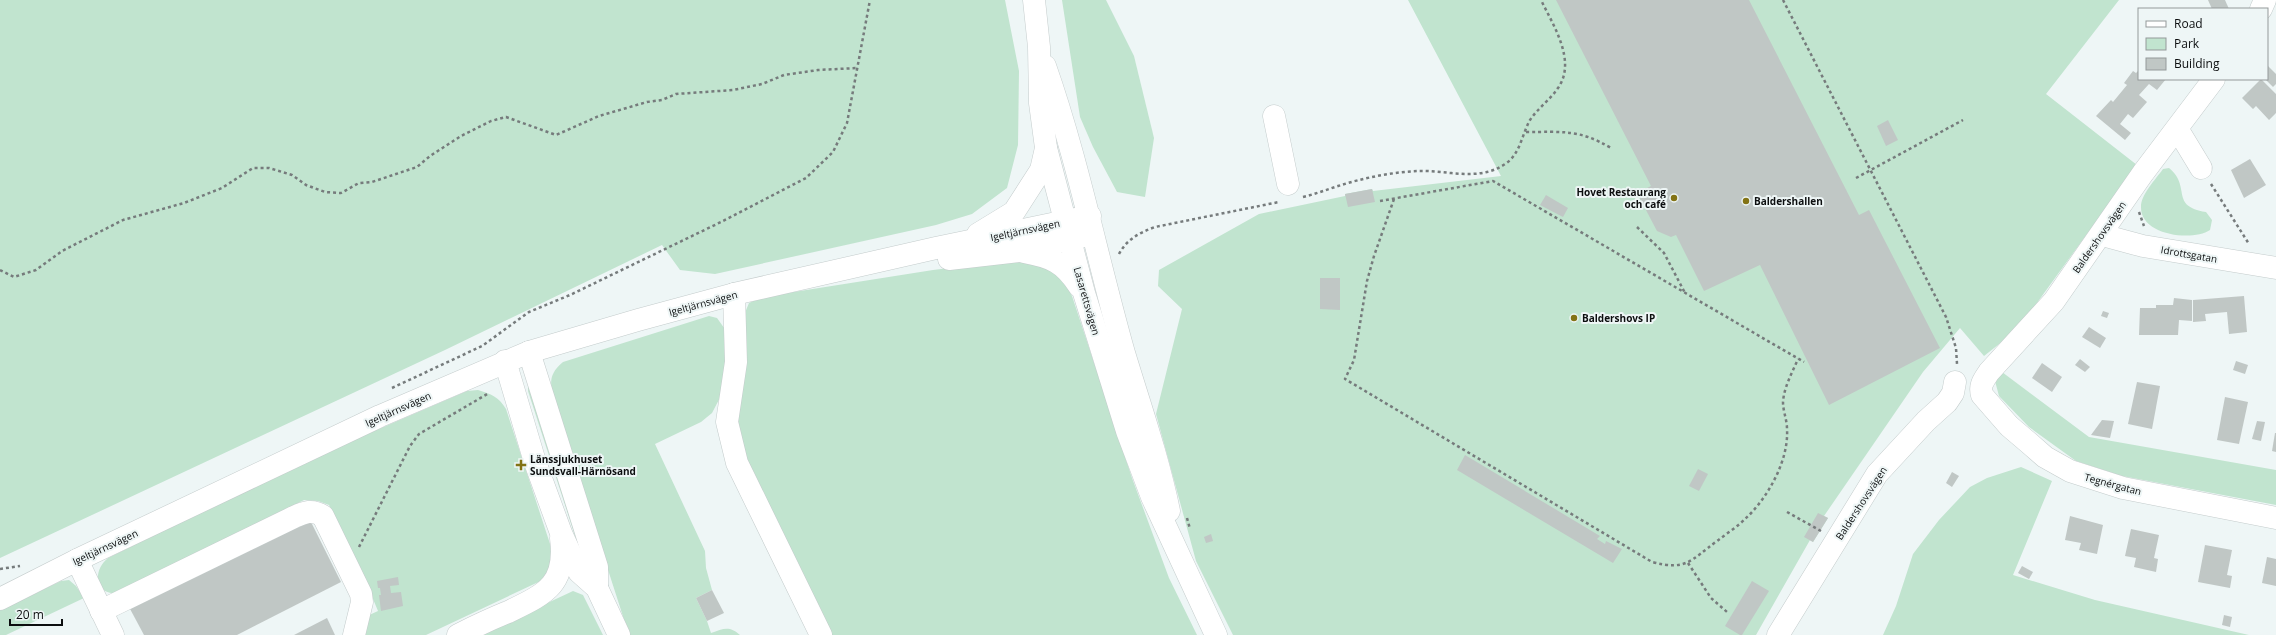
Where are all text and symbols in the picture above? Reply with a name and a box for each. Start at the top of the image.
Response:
legend [2138,8,2268,80]
text: Road [2174,15,2203,32]
text: Park [2174,35,2200,52]
text: Building [2174,55,2220,72]
place label: Hovet Restaurang och café [1576,185,1666,211]
marker: Hovet Restaurang och café [1669,193,1679,203]
place label: Baldershallen [1754,194,1823,208]
marker: Baldershallen [1741,196,1751,206]
street label: Baldershovsvägen [2069,198,2129,276]
street label: Igeltjärnsvägen [989,216,1061,244]
street label: Idrottsgatan [2160,242,2218,266]
street label: Lasarettsvägen [1071,265,1103,337]
street label: Igeltjärnsvägen [667,287,739,319]
place label: Baldershovs IP [1582,311,1655,325]
marker: Baldershovs IP [1569,313,1579,323]
street label: Igeltjärnsvägen [363,388,433,430]
place label: Länssjukhuset Sundsvall-Härnösand [530,452,636,478]
marker: Länssjukhuset Sundsvall-Härnösand [515,459,527,471]
street label: Baldershovsvägen [1832,464,1890,542]
street label: Tegnérgatan [2083,470,2143,498]
street label: Igeltjärnsvägen [70,526,140,568]
scale bar [10,601,62,627]
text: 20 m [16,606,44,623]

